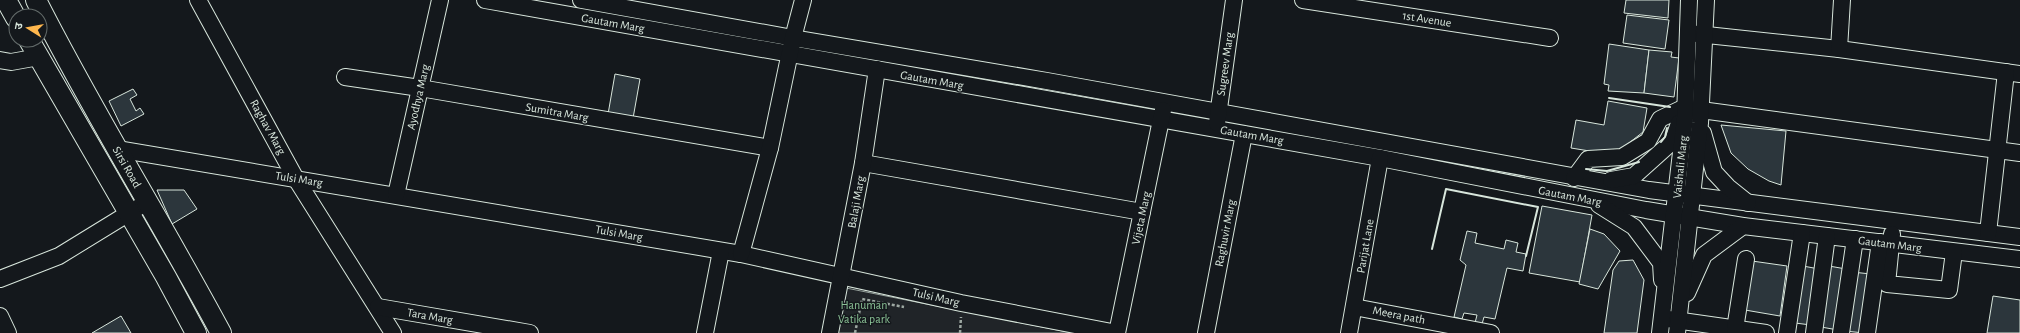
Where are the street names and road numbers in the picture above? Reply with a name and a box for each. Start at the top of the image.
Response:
street label: 1st Avenue [1402,9,1452,29]
street label: Gautam Marg [580,12,646,34]
street label: Sugreev Marg [1215,31,1235,97]
street label: Ayodhya Marg [405,63,432,131]
street label: Gautam Marg [899,69,965,91]
street label: Raghav Marg [248,97,288,157]
street label: Sumitra Marg [525,101,590,123]
street label: Gautam Marg [1219,124,1285,146]
street label: Vaishali Marg [1671,135,1689,199]
street label: Sirsi Road [110,144,144,190]
street label: Tulsi Marg [274,169,324,189]
street label: Balaji Marg [845,175,868,229]
street label: Gautam Marg [1537,184,1603,208]
street label: Vijeta Marg [1129,190,1154,246]
street label: Raghuvir Marg [1213,198,1237,268]
street label: Parijat Lane [1354,218,1377,274]
street label: Tulsi Marg [594,223,644,243]
street label: Gautam Marg [1857,234,1923,254]
street label: Tulsi Marg [911,286,961,308]
street label: Meera path [1372,304,1426,326]
street label: Tara Marg [406,306,454,326]

